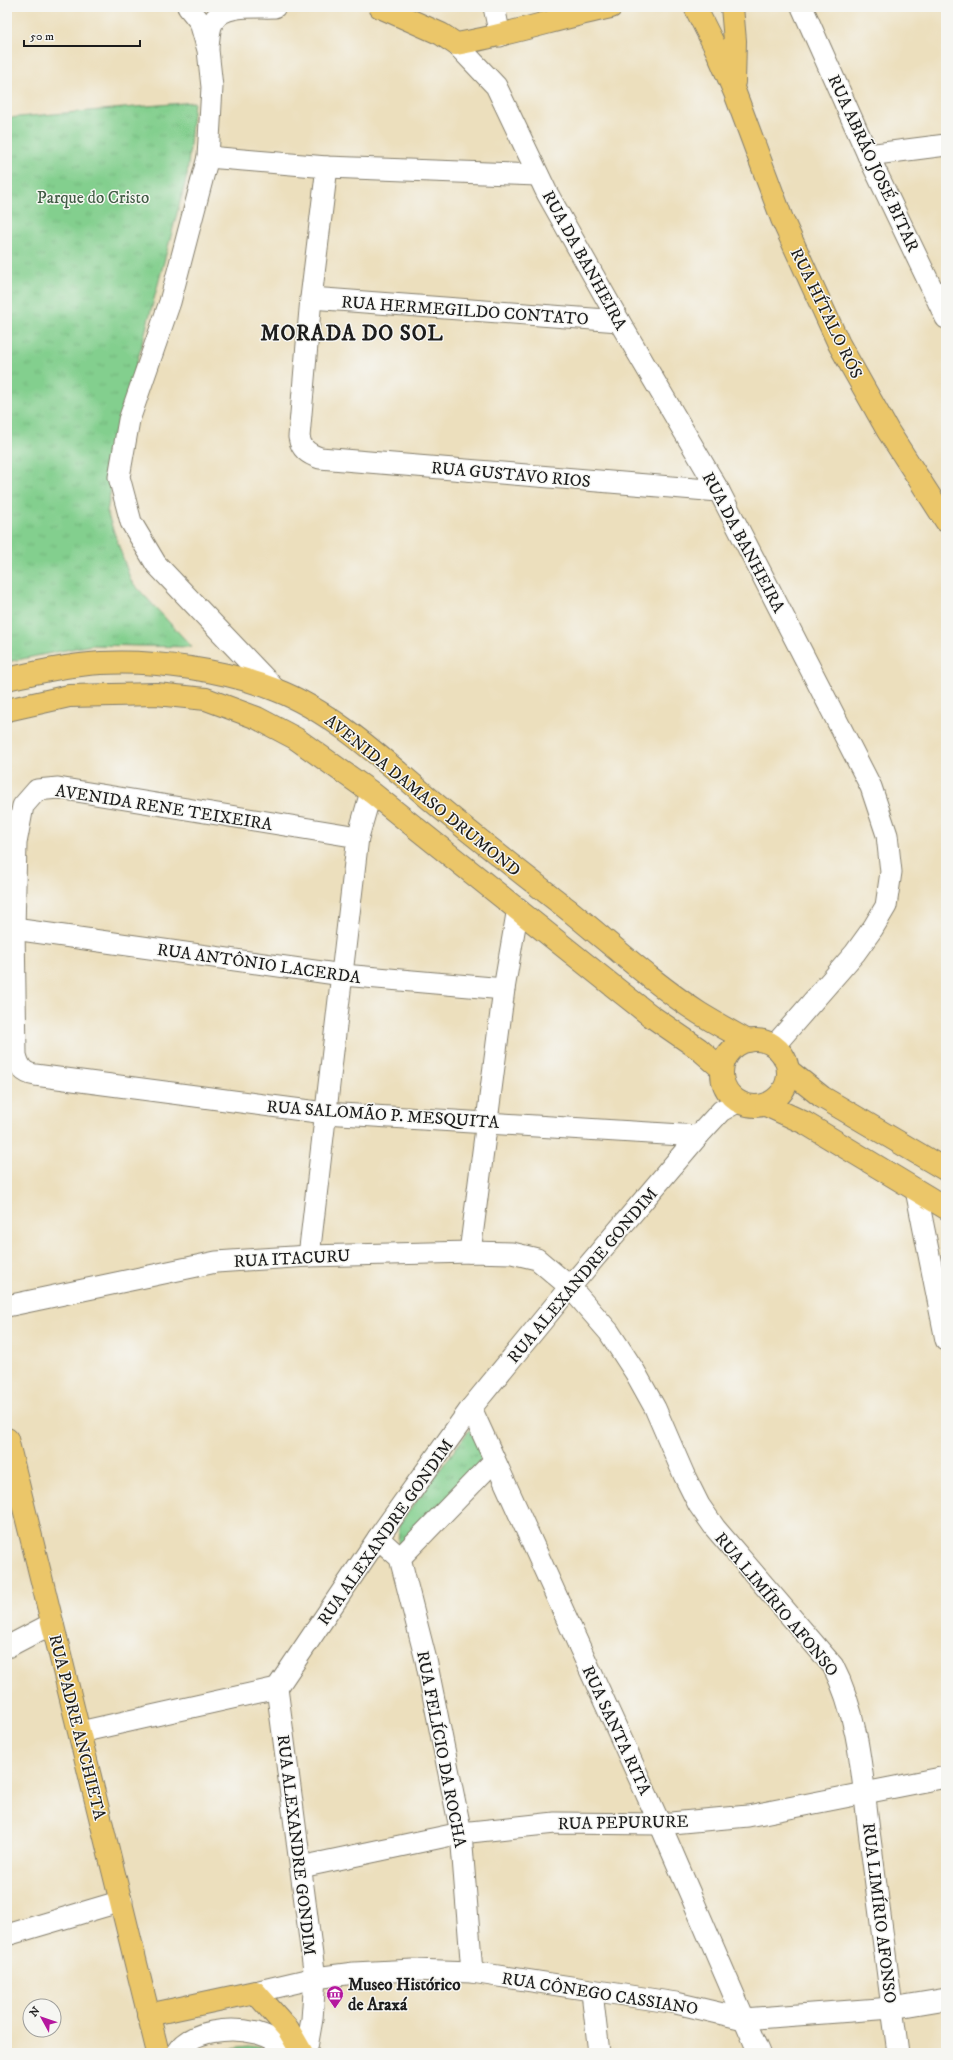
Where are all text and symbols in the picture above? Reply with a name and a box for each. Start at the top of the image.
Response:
scale bar [24,22,140,48]
text: 50 m [30,29,54,44]
street label: RUA ABRÃO JOSÉ BITAR [822,71,925,256]
park label: Parque do Cristo [37,187,149,209]
street label: RUA DA BANHEIRA [537,187,632,334]
street label: RUA HÍTALO RÓS [785,244,868,383]
street label: RUA HERMEGILDO CONTATO [341,291,589,331]
district label: MORADA DO SOL [260,321,444,347]
street label: RUA GUSTAVO RIOS [430,457,592,493]
street label: RUA DA BANHEIRA [697,468,790,617]
street label: AVENIDA DAMASO DRUMOND [320,710,525,882]
street label: AVENIDA RENE TEIXEIRA [54,780,274,836]
street label: RUA ANTÔNIO LACERDA [156,939,362,989]
street label: RUA SALOMÃO P. MESQUITA [266,1095,500,1134]
street label: RUA ALEXANDRE GONDIM [503,1183,663,1368]
street label: RUA ITACURU [233,1245,351,1273]
street label: RUA ALEXANDRE GONDIM [313,1435,459,1630]
street label: RUA LIMÍRIO AFONSO [709,1527,844,1681]
street label: RUA PADRE ANCHIETA [43,1632,111,1822]
street label: RUA FELÍCIO DA ROCHA [411,1649,472,1850]
street label: RUA SANTA RITA [576,1662,656,1799]
street label: RUA ALEXANDRE GONDIM [272,1733,320,1957]
street label: RUA PEPURURE [557,1811,689,1835]
street label: RUA LIMÍRIO AFONSO [857,1821,902,2005]
street label: RUA CÔNEGO CASSIANO [500,1968,700,2020]
place label: Museo Histórico de Araxá [348,1974,460,2016]
museum icon: Museo Histórico de Araxá [325,1984,345,2009]
north arrow [22,1998,62,2038]
text: N [27,2004,43,2020]

